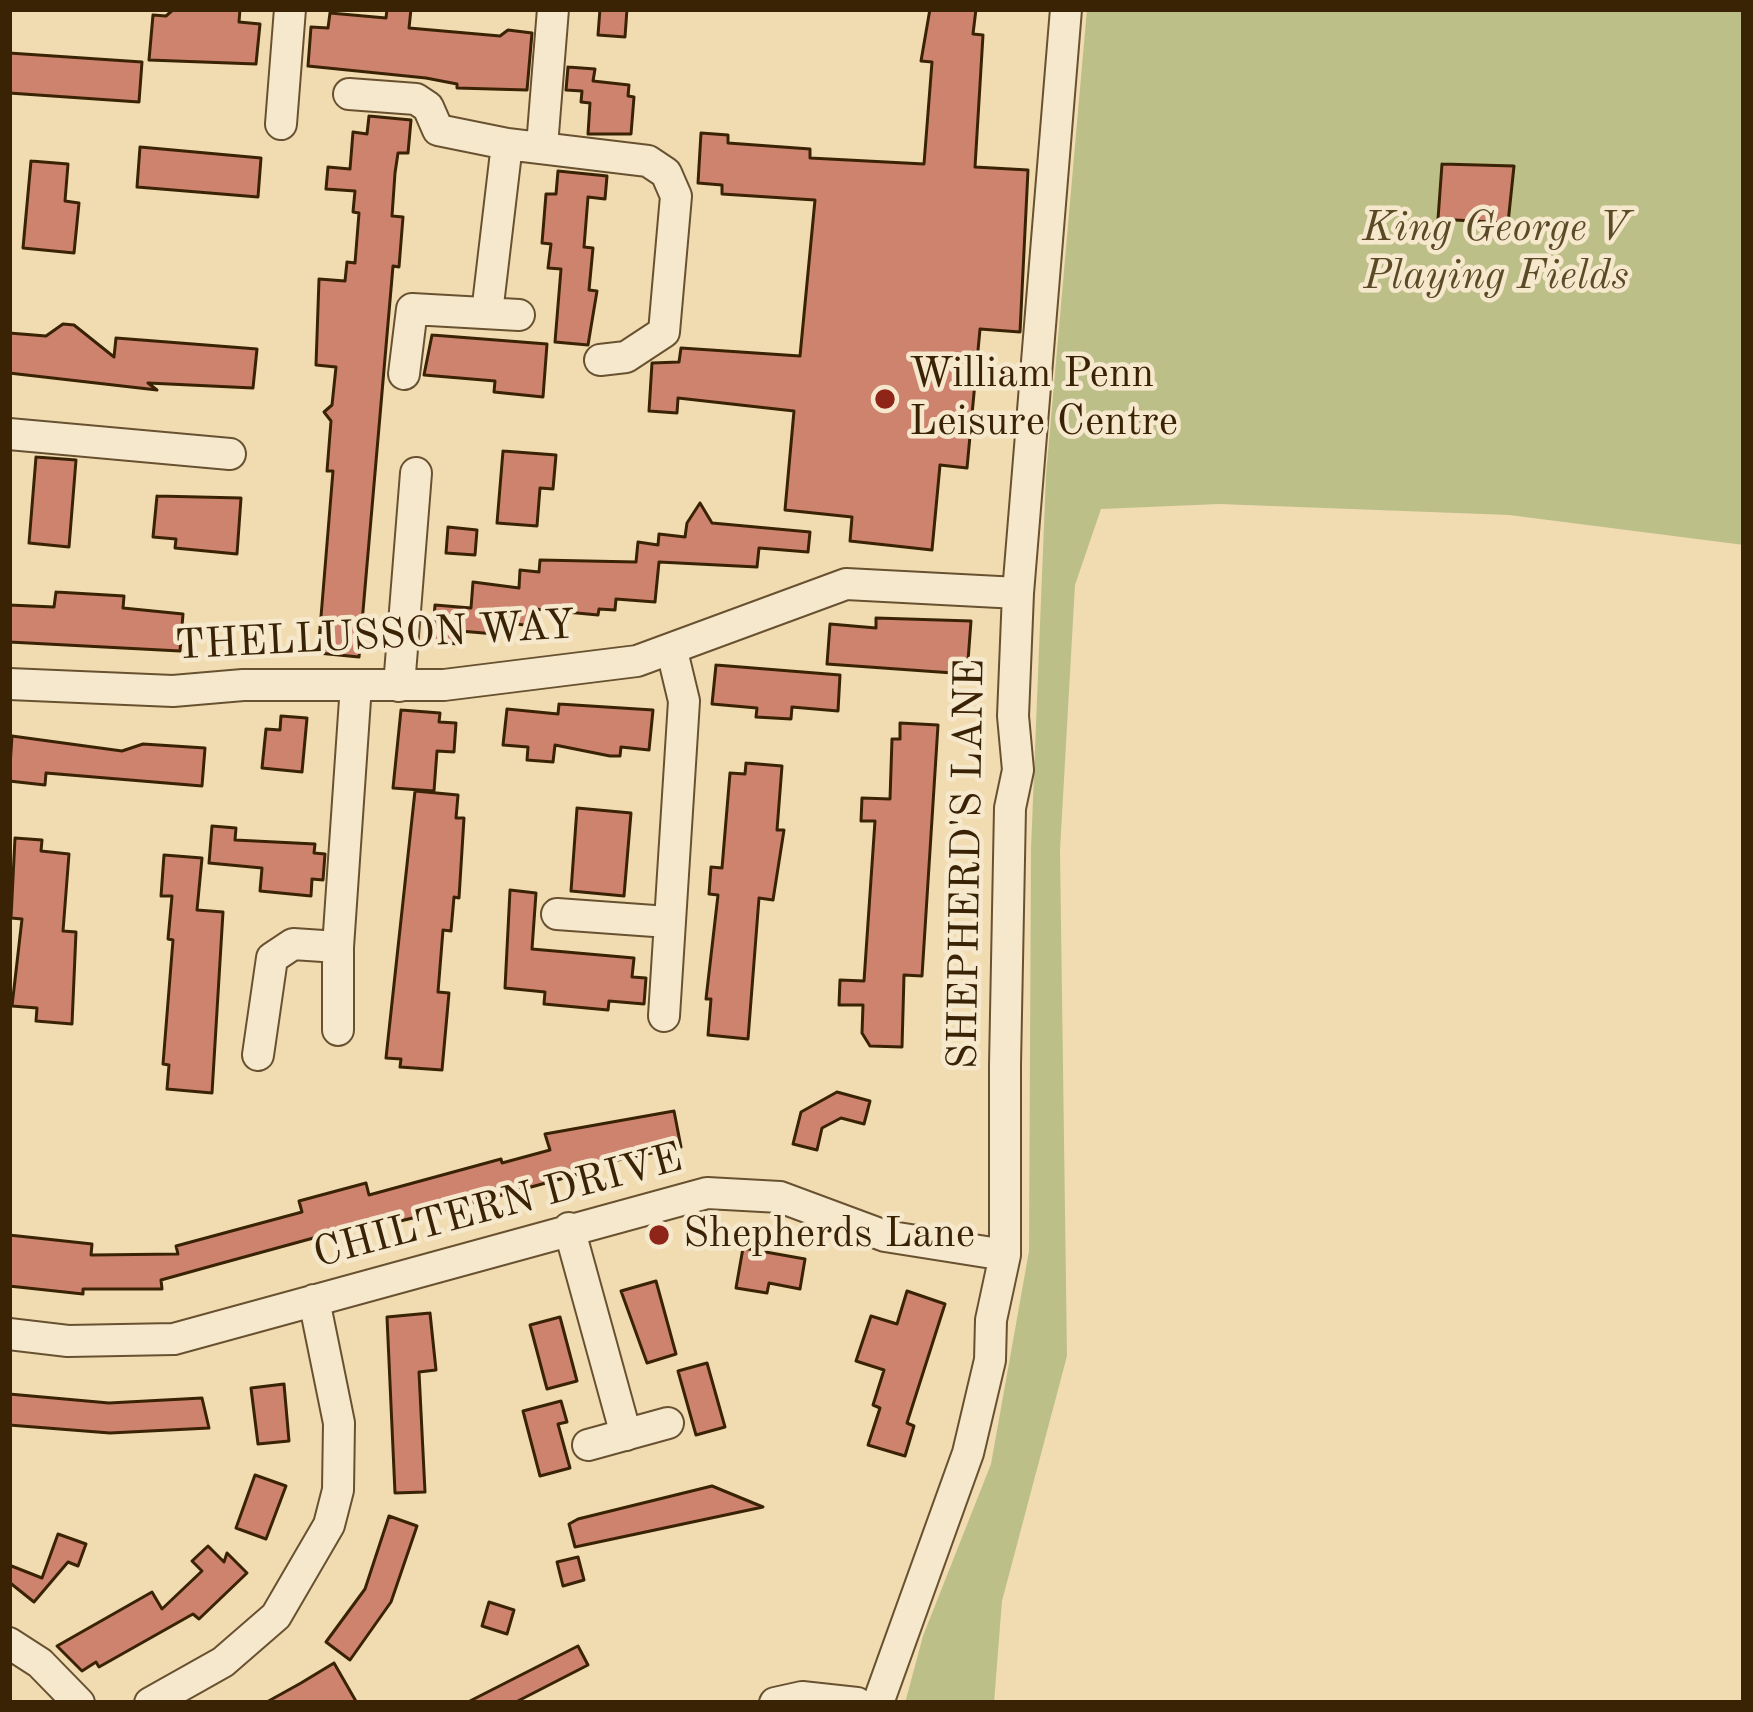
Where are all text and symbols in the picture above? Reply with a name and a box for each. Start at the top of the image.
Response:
park label: King George V Playing Fields [1362,204,1630,302]
place label: William Penn Leisure Centre [909,350,1178,448]
marker: William Penn Leisure Centre [872,386,898,412]
street label: THELLUSSON WAY [174,601,576,673]
street label: SHEPHERD'S LANE [939,658,997,1070]
street label: CHILTERN DRIVE [308,1134,688,1280]
place label: Shepherds Lane [683,1210,975,1260]
marker: Shepherds Lane [646,1222,672,1248]

